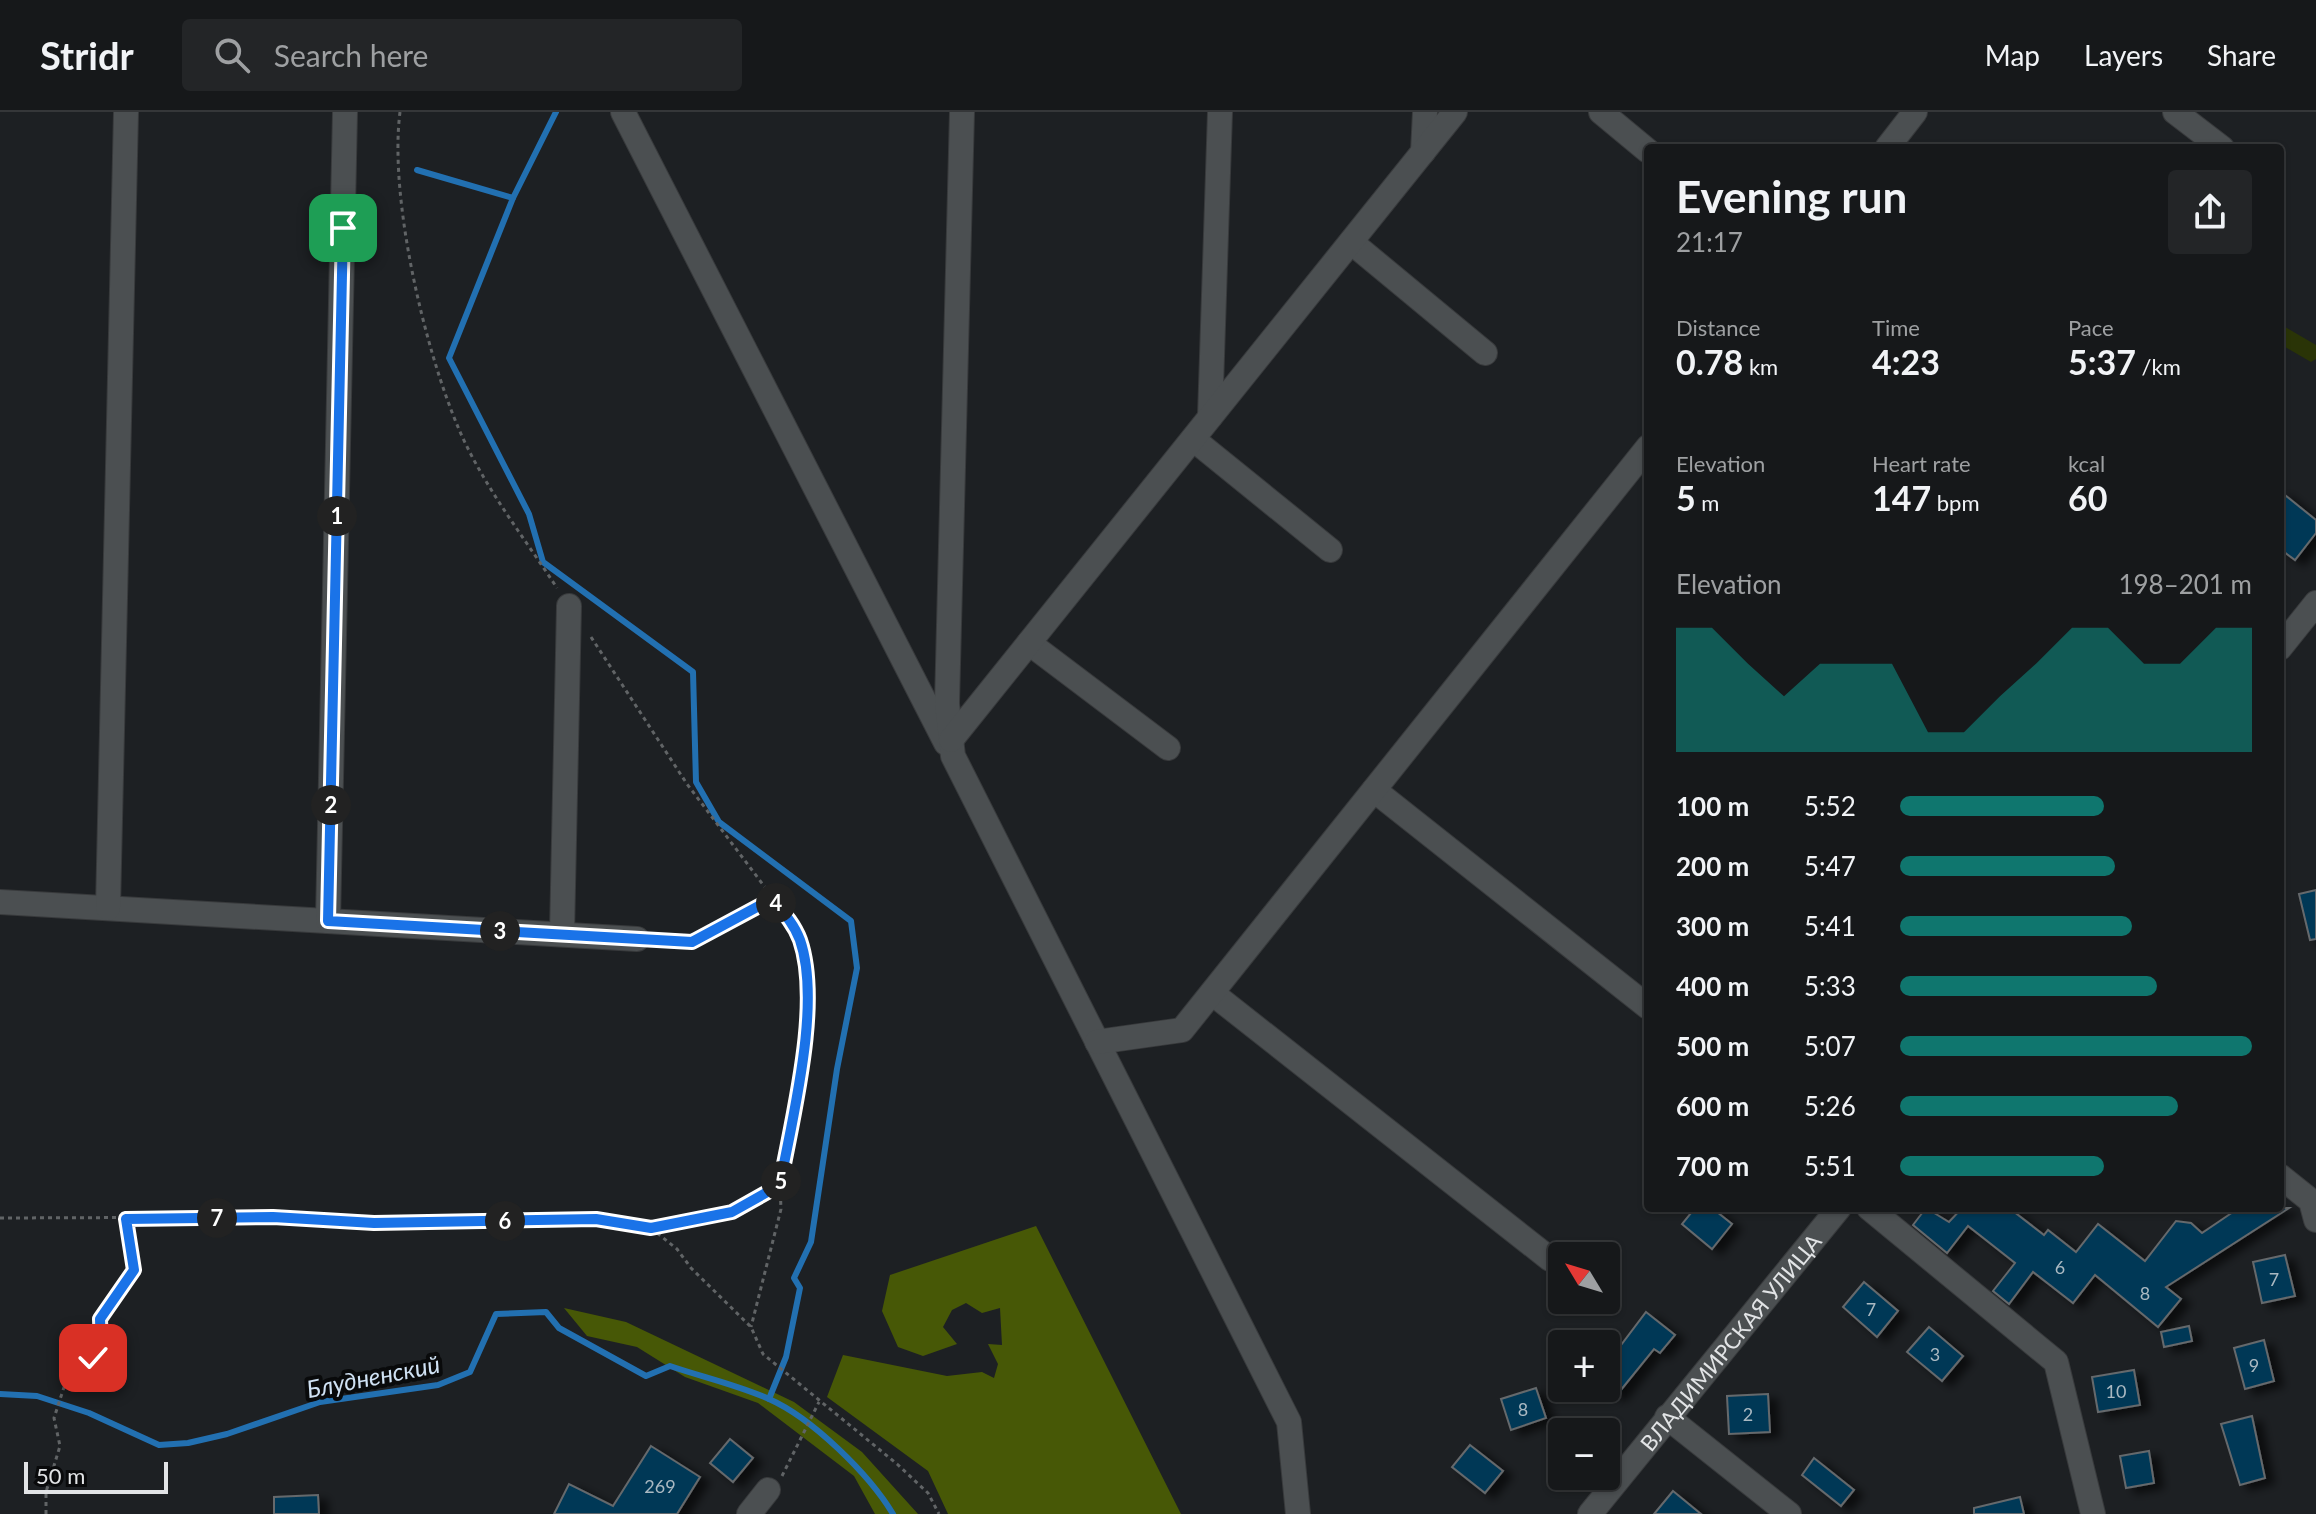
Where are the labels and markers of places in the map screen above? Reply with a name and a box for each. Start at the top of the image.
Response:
pin [309,194,377,262]
pin: 1 [317,496,357,536]
pin: 2 [311,785,351,825]
pin: 4 [756,883,796,923]
pin: 3 [480,911,520,951]
pin: 5 [761,1161,801,1201]
pin: 7 [197,1198,237,1238]
pin: 6 [485,1201,525,1241]
pin [59,1324,127,1392]

